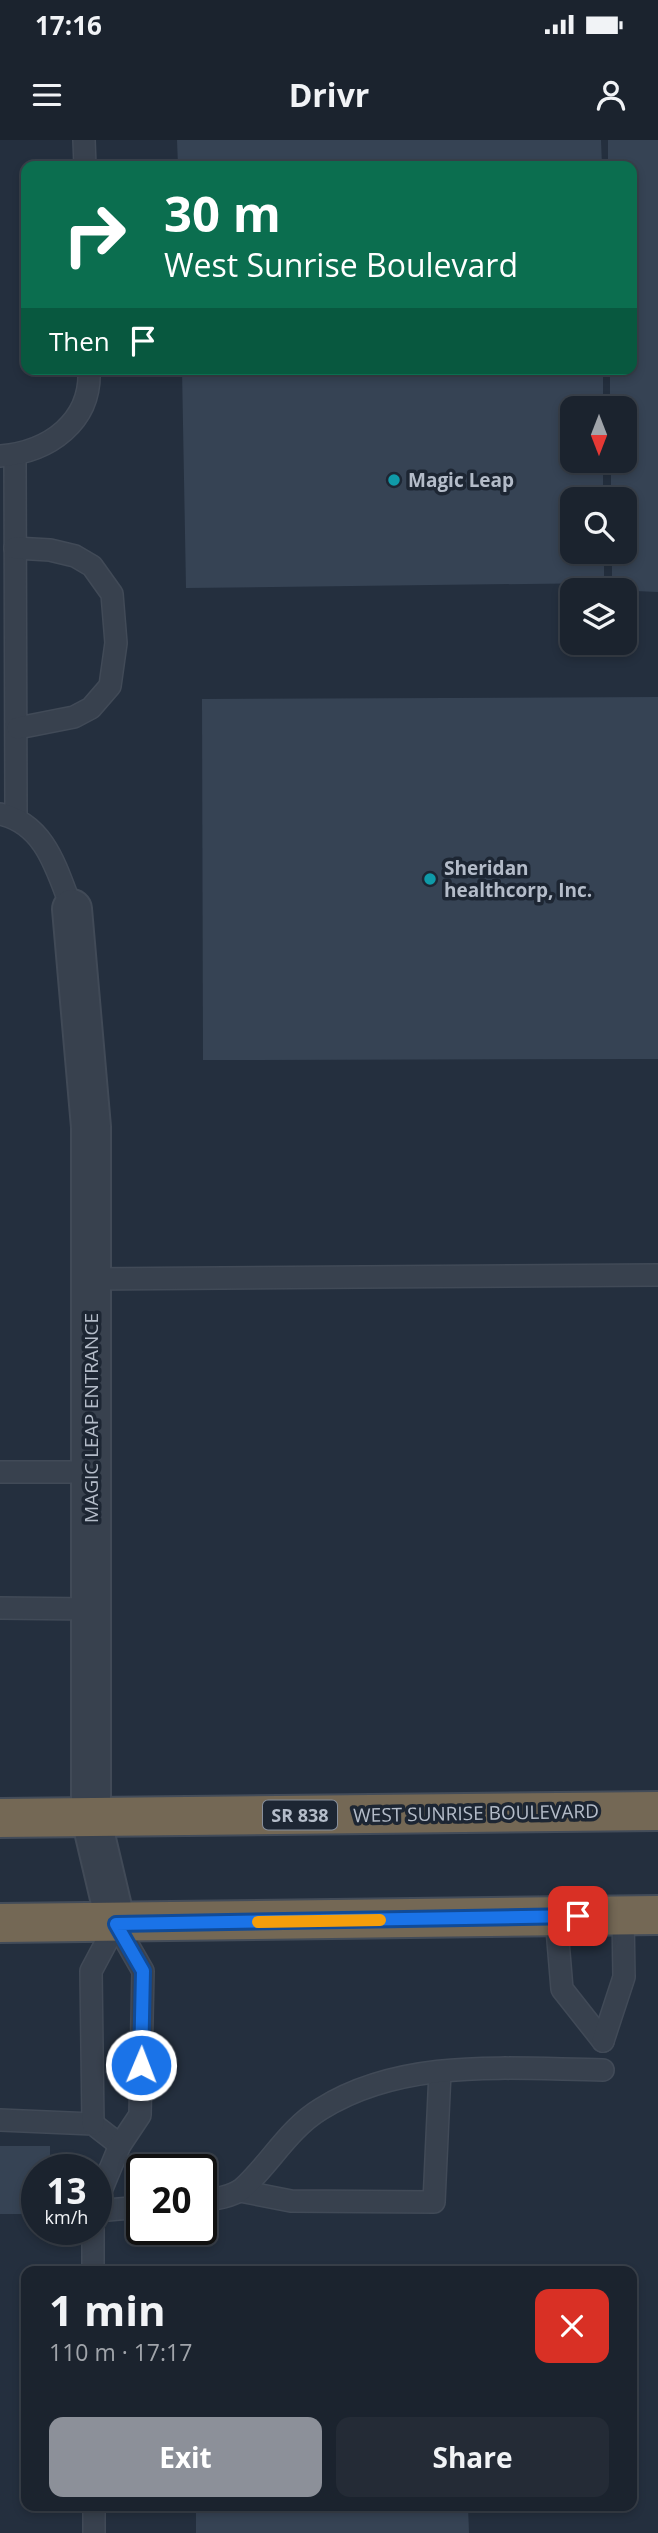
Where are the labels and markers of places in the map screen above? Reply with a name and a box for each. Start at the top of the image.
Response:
place label: Magic Leap [408,467,514,493]
marker: Magic Leap [386,472,402,488]
place label: Sheridan healthcorp, Inc. [444,855,592,903]
marker: Sheridan healthcorp, Inc. [422,871,438,887]
pin [548,1886,608,1946]

